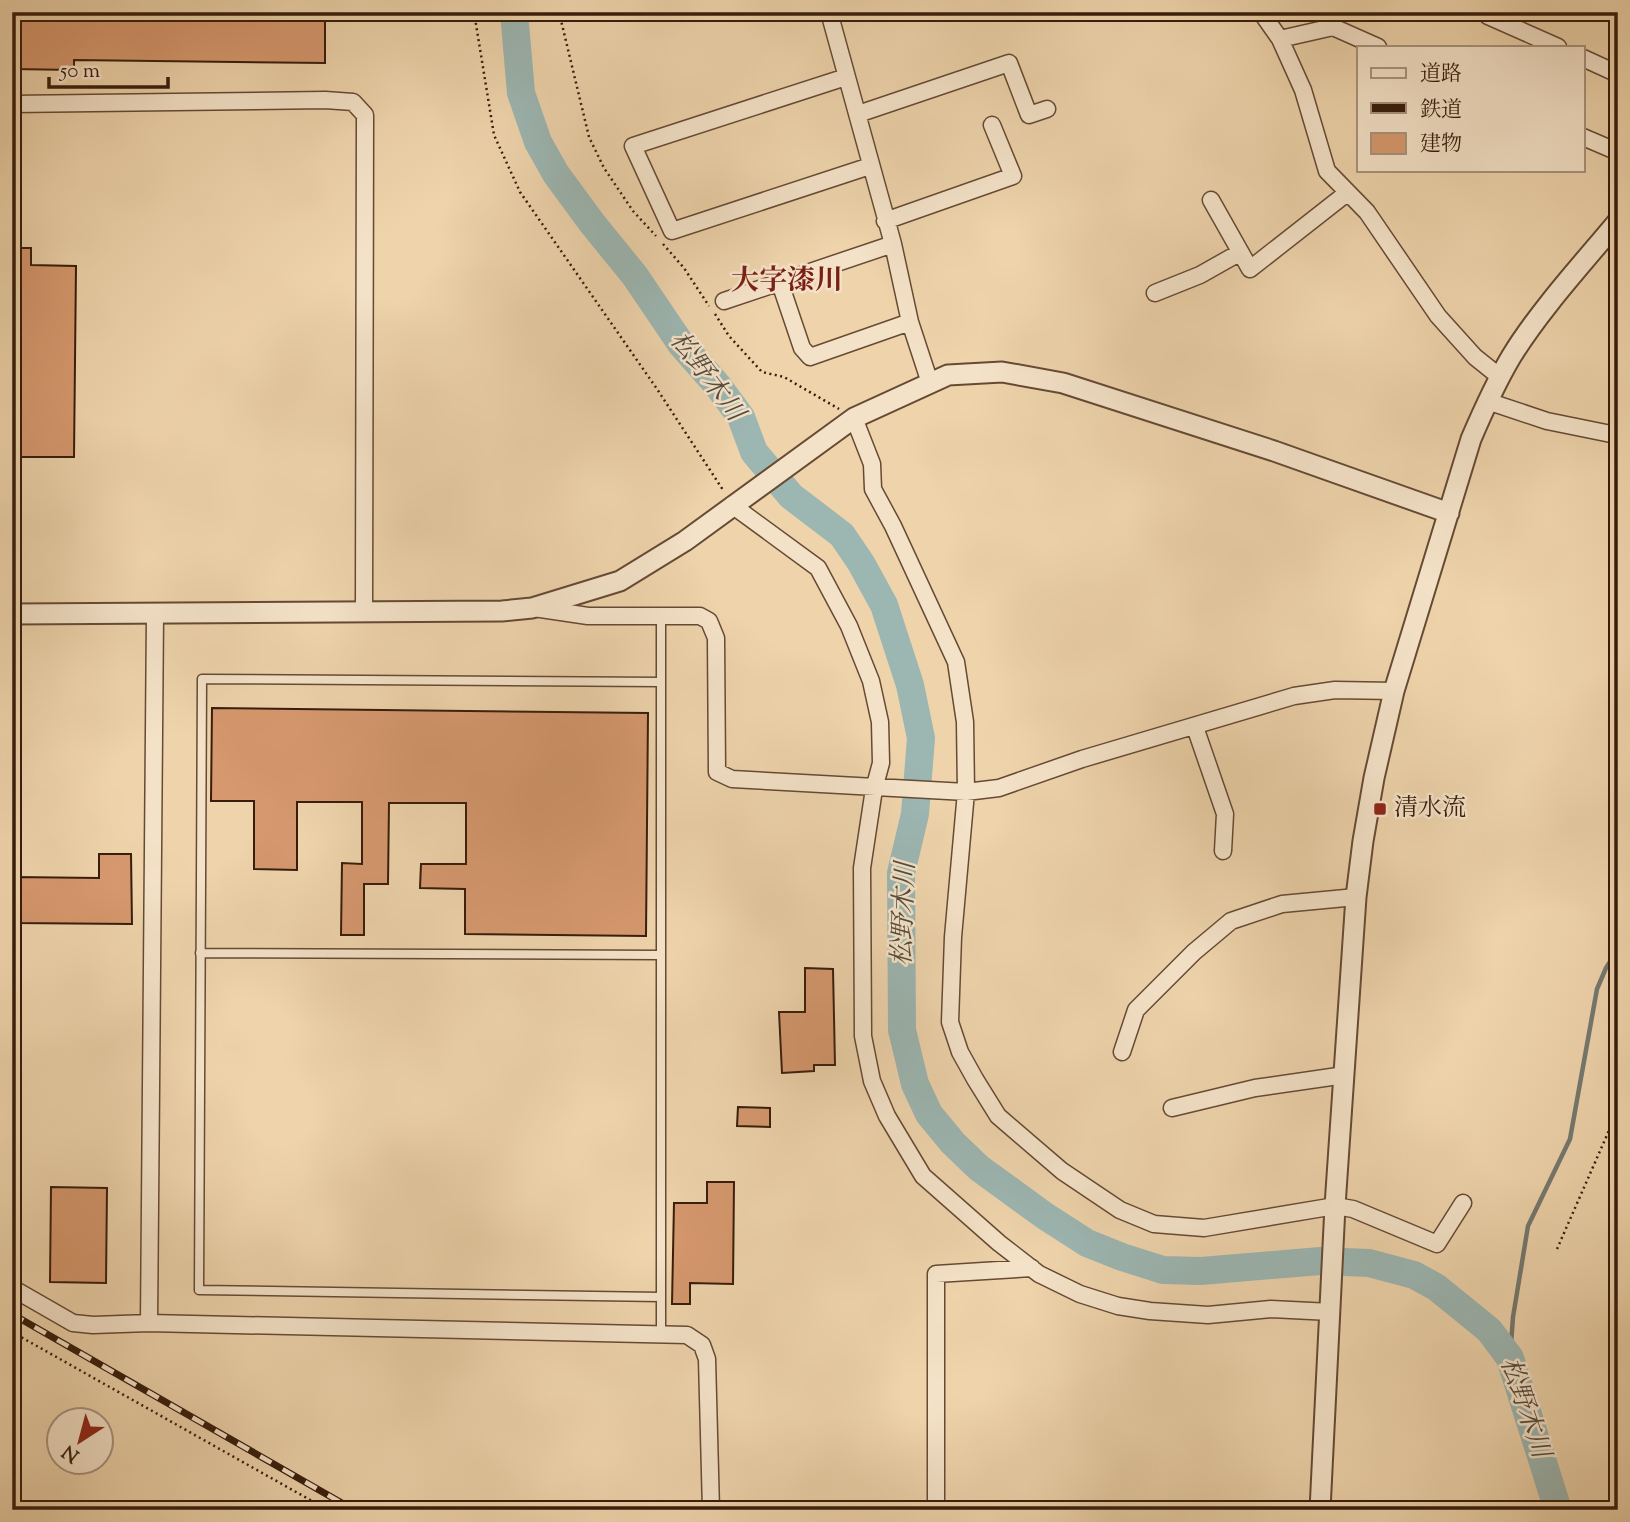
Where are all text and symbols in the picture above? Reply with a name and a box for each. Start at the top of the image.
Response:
scale bar [49,46,168,90]
legend [1357,46,1584,172]
text: 50 m [59,57,100,87]
text: 道路 [1420,60,1462,90]
text: 鉄道 [1420,96,1462,126]
text: 建物 [1420,130,1462,160]
district label: 大字漆川 [731,262,843,302]
water label: 松野木川 [660,324,754,432]
place label: 清水流 [1394,792,1466,826]
marker: 清水流 [1372,801,1388,817]
water label: 松野木川 [885,858,925,967]
water label: 松野木川 [1490,1353,1559,1466]
north arrow [46,1406,116,1476]
text: N [57,1437,86,1468]

